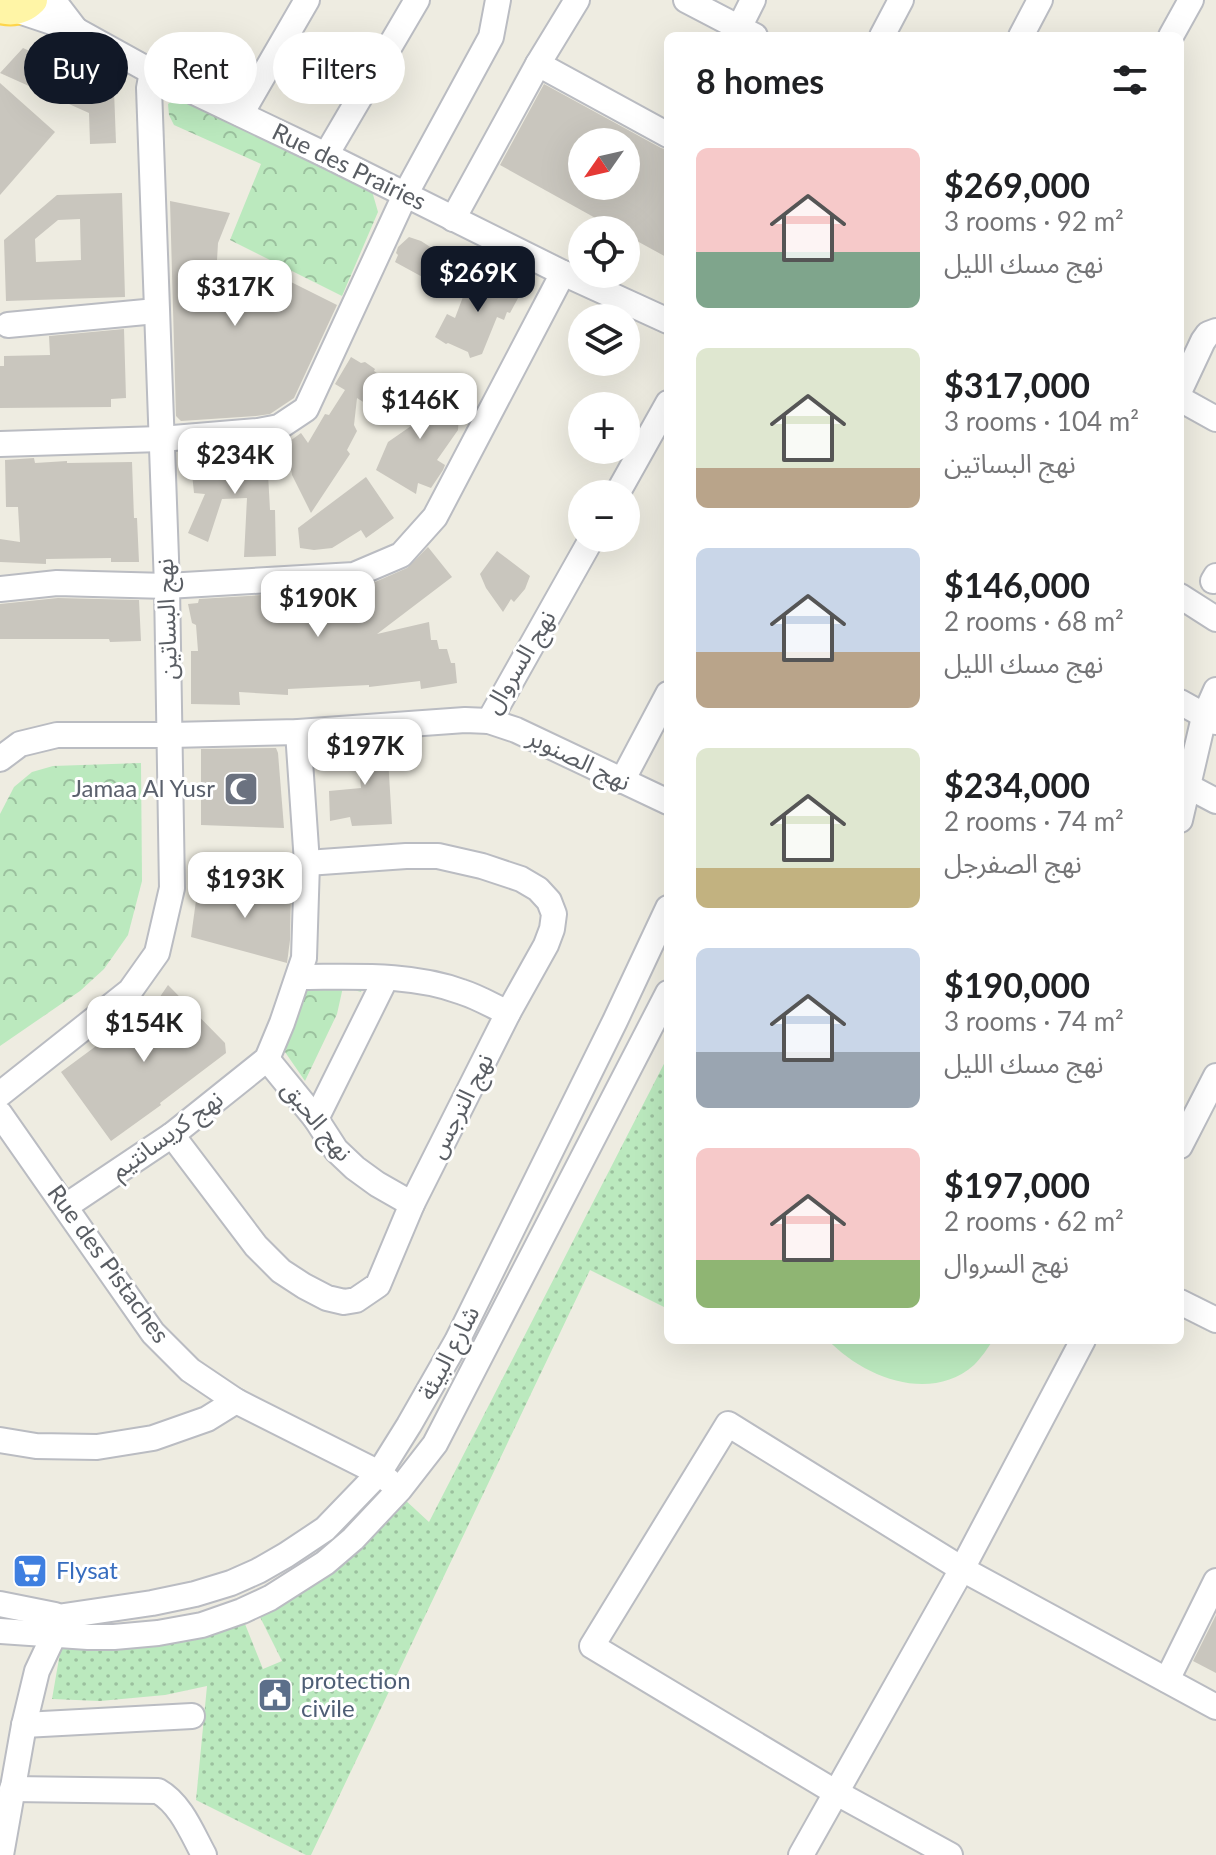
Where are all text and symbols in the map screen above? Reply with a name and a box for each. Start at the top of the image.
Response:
chip: Buy [24,32,128,104]
chip: Rent [144,32,257,104]
chip: Filters [273,32,405,104]
icon: filters [1108,58,1152,102]
text: 8 homes [696,60,824,101]
street label: Rue des Prairies [268,116,431,215]
north arrow [568,128,640,200]
map controls [568,128,640,552]
text: $269,000 [944,164,1090,205]
icon: home [760,180,856,276]
text: 3 rooms · 92 m² [944,205,1124,237]
button: locate [568,216,640,288]
pin: $269K [422,246,534,314]
text: نهج مسك الليل [944,247,1104,279]
text: $269K [439,256,517,288]
pin: $317K [179,260,291,328]
text: $317K [196,270,274,302]
button: layers [568,304,640,376]
text: $317,000 [944,364,1090,405]
pin: $146K [364,373,476,441]
icon: home [760,380,856,476]
text: $146K [381,383,459,415]
button: + [568,392,640,464]
text: 3 rooms · 104 m² [944,405,1139,437]
pin: $234K [179,428,291,496]
text: $234K [196,438,274,470]
text: نهج البساتين [944,447,1076,479]
button: − [568,480,640,552]
street label: نهج البساتين [149,558,186,680]
text: $146,000 [944,564,1090,605]
pin: $190K [262,571,374,639]
icon: home [760,580,856,676]
text: $190K [279,581,357,613]
street label: نهج السروال [477,604,564,720]
text: 2 rooms · 68 m² [944,605,1124,637]
text: نهج مسك الليل [944,647,1104,679]
pin: $197K [309,719,421,787]
street label: نهج الصنوبر [521,721,636,800]
text: $197K [326,729,404,761]
text: $234,000 [944,764,1090,805]
mosque icon: Jamaa Al Yusr [222,770,260,808]
place label: Jamaa Al Yusr [72,773,215,802]
icon: home [760,780,856,876]
text: 2 rooms · 74 m² [944,805,1124,837]
text: نهج الصفرجل [944,847,1082,879]
pin: $193K [189,852,301,920]
text: $193K [206,862,284,894]
text: $190,000 [944,964,1090,1005]
icon: home [760,980,856,1076]
pin: $154K [88,996,200,1064]
text: 3 rooms · 74 m² [944,1005,1124,1037]
text: $154K [105,1006,183,1038]
text: نهج مسك الليل [944,1047,1104,1079]
street label: نهج النرجس [421,1048,502,1164]
street label: نهج الحبق [274,1074,359,1169]
street label: نهج كريسانتيم [104,1083,230,1187]
text: $197,000 [944,1164,1090,1205]
street label: Rue des Pistaches [42,1178,176,1348]
icon: home [760,1180,856,1276]
text: 2 rooms · 62 m² [944,1205,1124,1237]
text: نهج السروال [944,1247,1069,1279]
street label: شارع البيئة [411,1300,488,1406]
supermarket icon: Flysat [11,1552,49,1590]
place label: Flysat [56,1555,118,1584]
place label: protection civile [301,1665,411,1722]
public building icon: protection civile [256,1676,294,1714]

